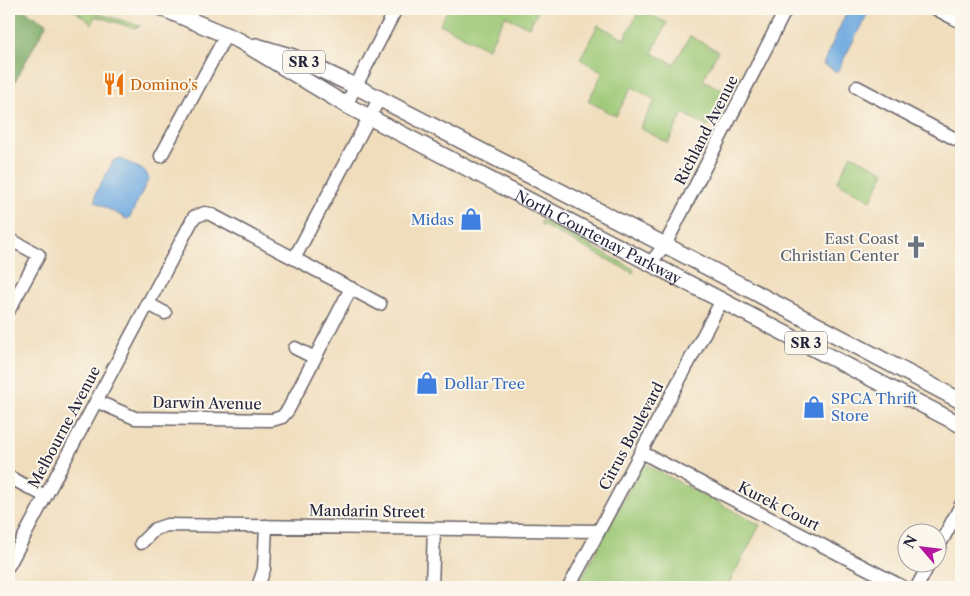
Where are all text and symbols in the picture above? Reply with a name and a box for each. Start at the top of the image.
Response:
road number: SR 3 [283,51,325,74]
restaurant icon: Domino's [101,71,127,97]
street label: Richland Avenue [670,72,742,188]
place label: Domino's [130,75,198,94]
street label: North Courtenay Parkway [512,185,686,288]
shop icon: Midas [458,206,484,232]
place label: Midas [411,210,454,229]
place label: East Coast Christian Center [780,229,900,265]
church icon: East Coast Christian Center [903,234,929,260]
road number: SR 3 [785,332,827,354]
street label: Melbourne Avenue [24,363,104,491]
shop icon: Dollar Tree [414,370,440,396]
place label: Dollar Tree [444,374,525,393]
street label: Citrus Boulevard [594,379,668,493]
place label: SPCA Thrift Store [831,389,918,425]
street label: Darwin Avenue [152,393,262,413]
shop icon: SPCA Thrift Store [801,394,827,420]
street label: Kurek Court [735,477,824,535]
street label: Mandarin Street [309,500,426,522]
north arrow [898,524,948,574]
text: N [900,532,921,551]

